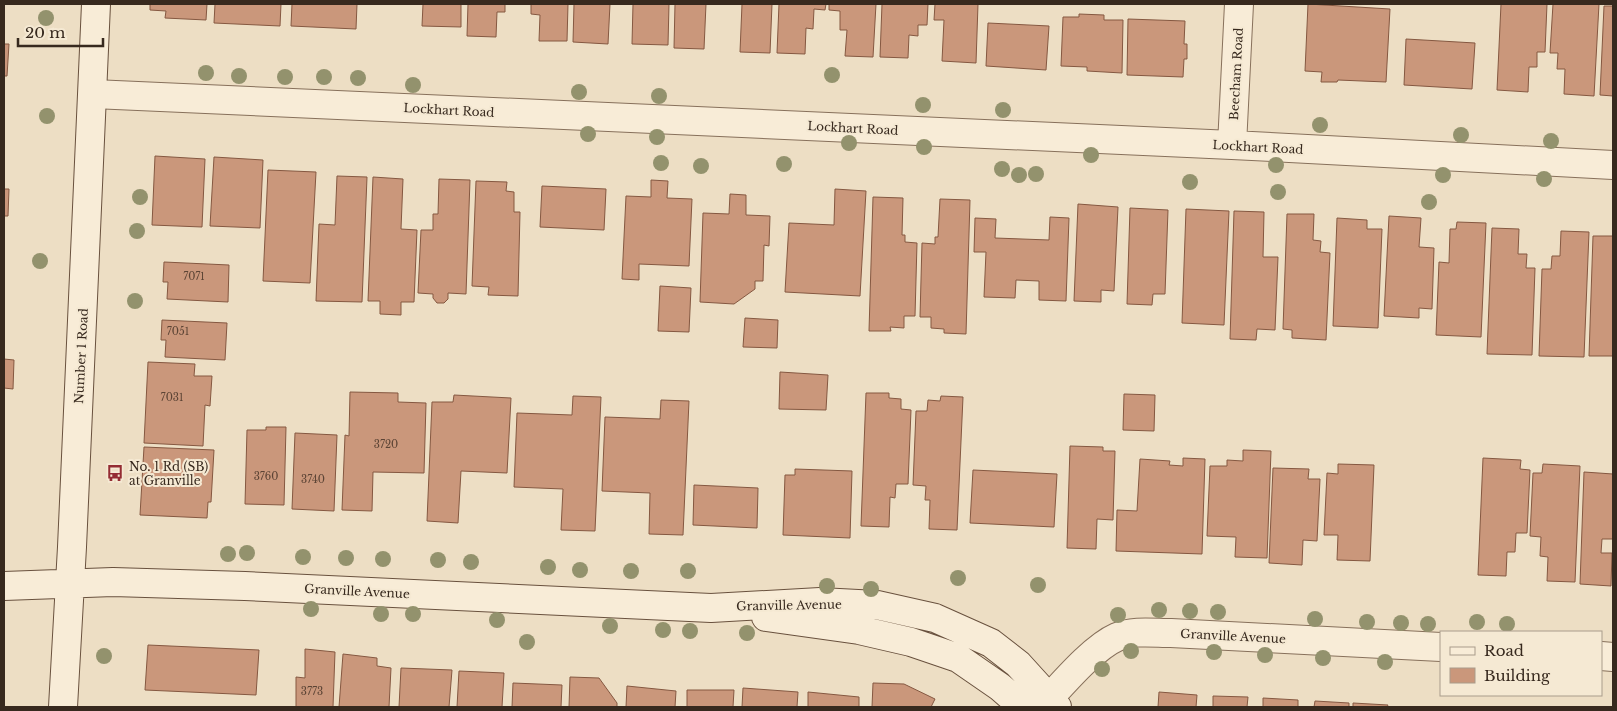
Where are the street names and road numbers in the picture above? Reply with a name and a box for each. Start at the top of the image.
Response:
street label: Beecham Road [1226,27,1246,121]
street label: Lockhart Road [403,100,495,120]
street label: Lockhart Road [807,118,899,138]
street label: Lockhart Road [1212,137,1304,157]
street label: Number 1 Road [71,308,91,404]
street label: Granville Avenue [304,581,410,601]
street label: Granville Avenue [736,597,842,613]
street label: Granville Avenue [1180,626,1286,646]

